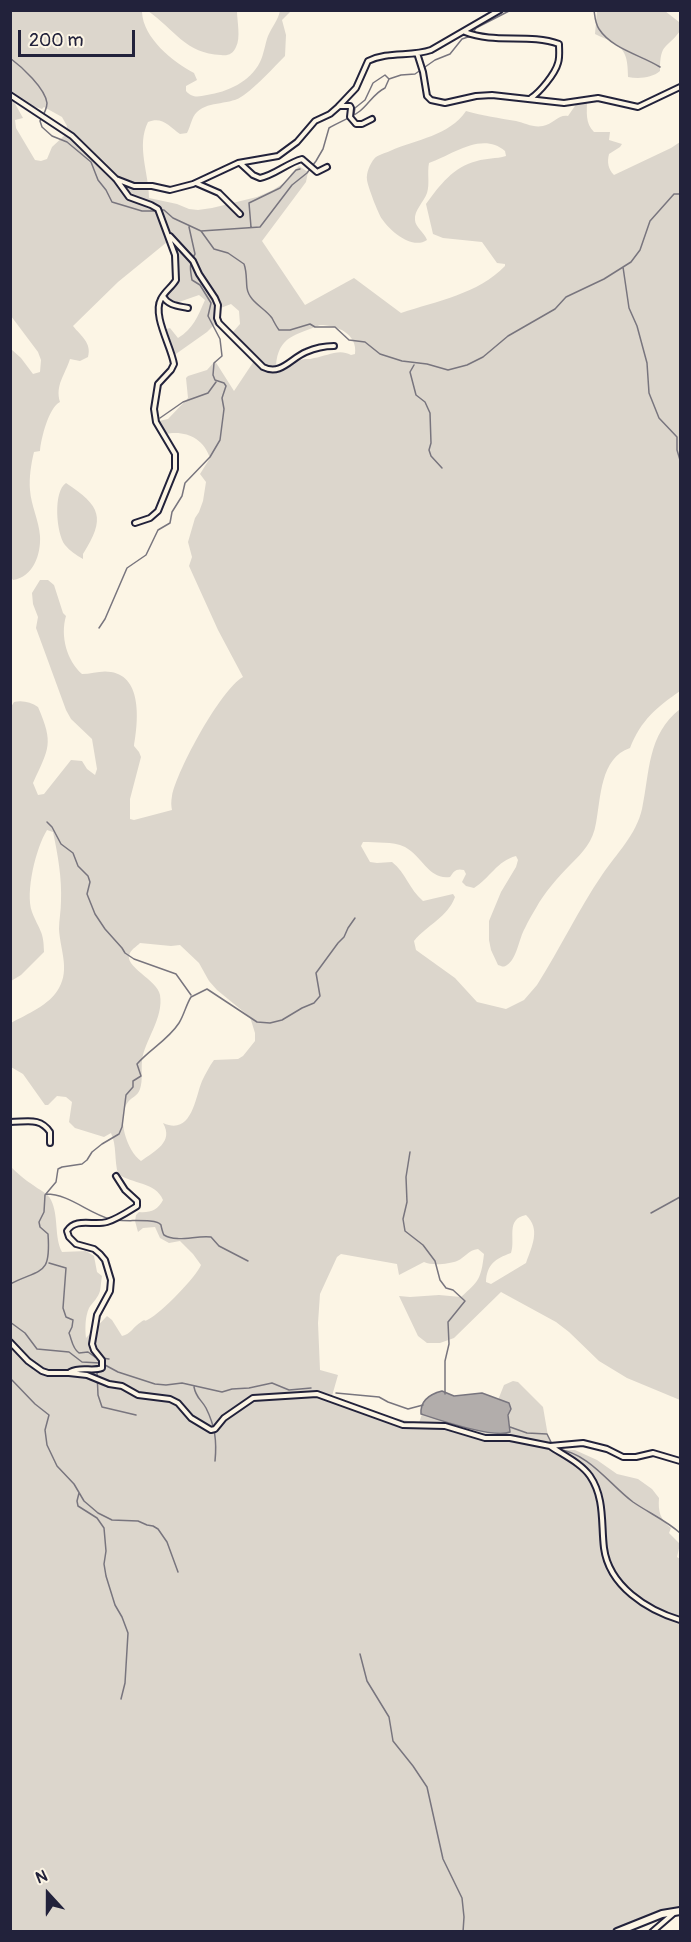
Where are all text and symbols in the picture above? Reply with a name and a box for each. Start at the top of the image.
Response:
scale bar [21,18,138,56]
text: 200 m [29,29,84,52]
north arrow [18,1864,78,1924]
text: N [33,1866,50,1888]

